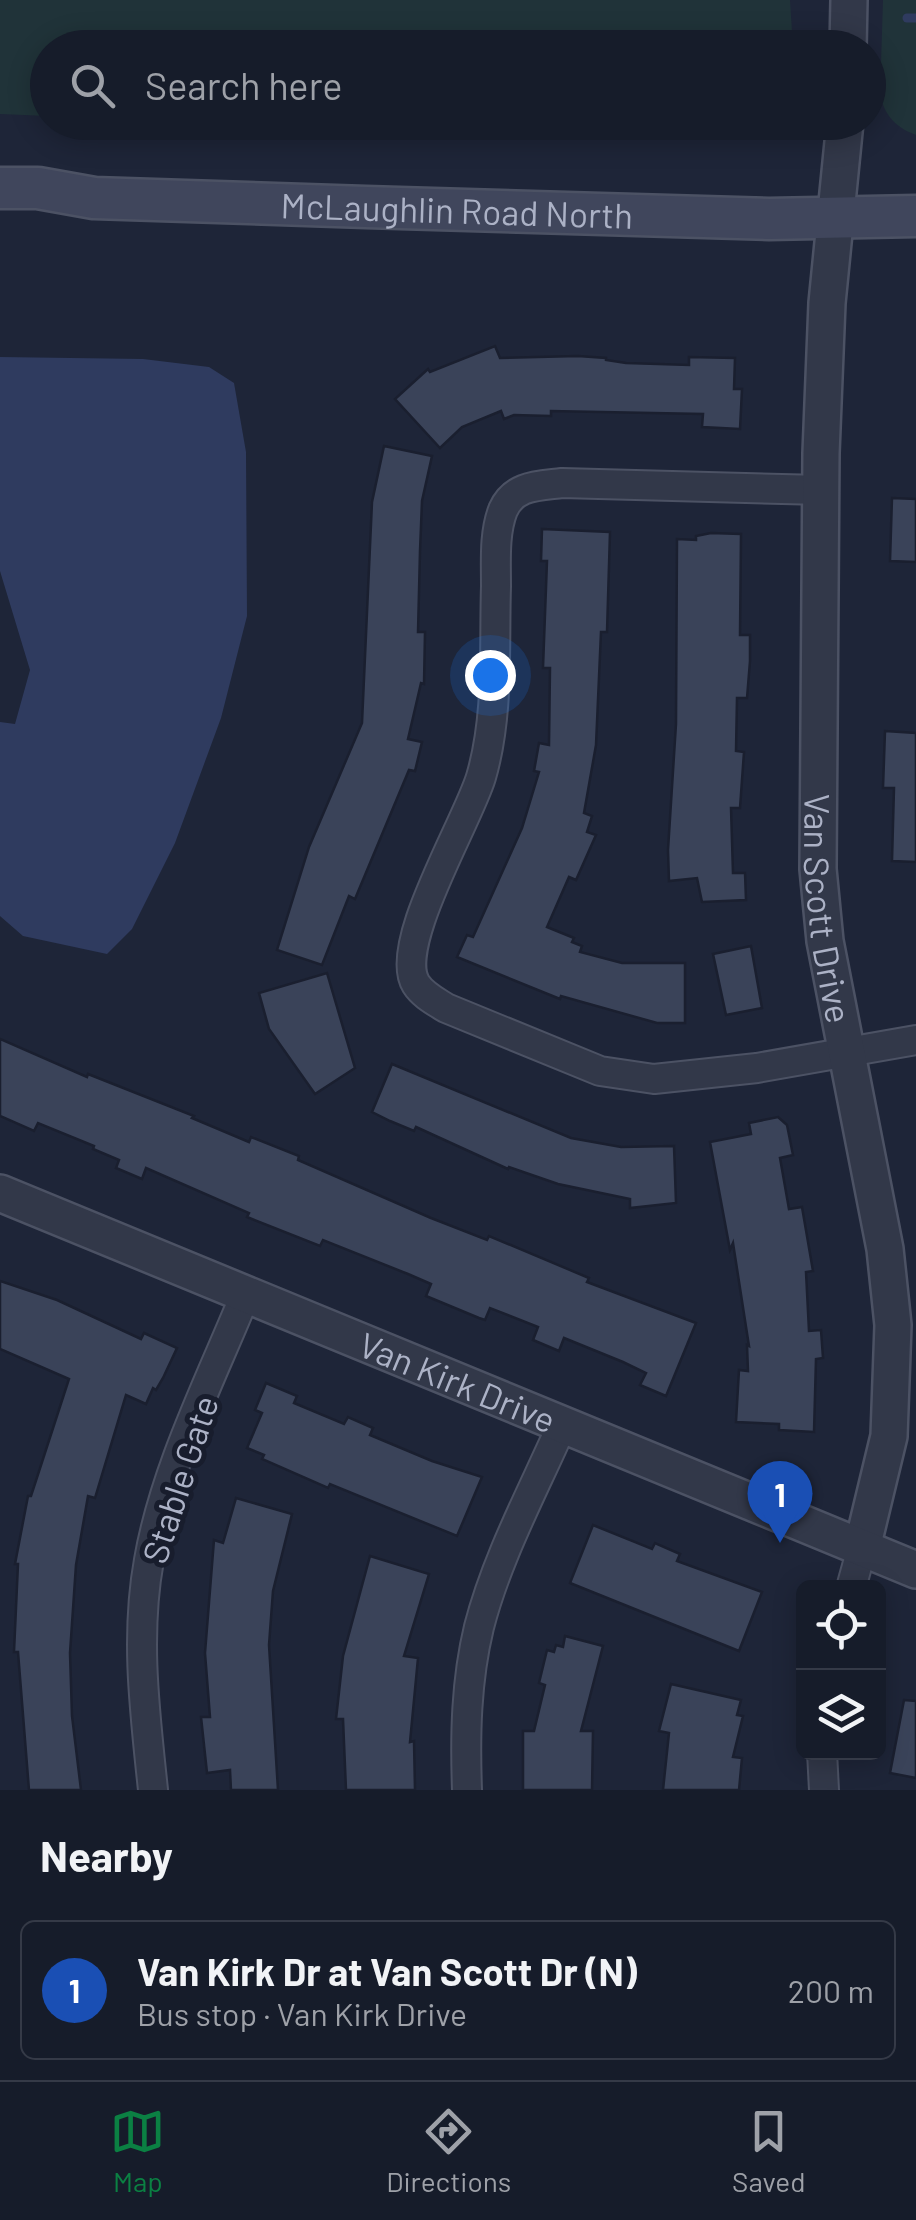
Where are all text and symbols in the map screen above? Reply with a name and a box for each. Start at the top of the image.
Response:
search box [30,30,886,140]
icon: search [65,58,120,113]
text: Search here [145,62,343,108]
street label: McLaughlin Road North [280,183,634,236]
your location [465,650,516,701]
street label: Van Scott Drive [797,793,861,1026]
street label: Van Kirk Drive [353,1322,562,1440]
street label: Stable Gate [132,1390,226,1568]
pin: 1 [748,1460,812,1543]
map controls [796,1580,886,1760]
button: locate [796,1580,886,1670]
button: layers [796,1670,886,1760]
text: Nearby [40,1830,173,1880]
text: Van Kirk Dr at Van Scott Dr (N) [137,1948,637,1994]
text: 1 [69,1971,80,2009]
text: 200 m [788,1971,874,2009]
text: Bus stop · Van Kirk Drive [137,1994,467,2032]
tab: Map [110,2104,165,2198]
tab: Directions [386,2104,511,2198]
tab: Saved [732,2104,806,2198]

